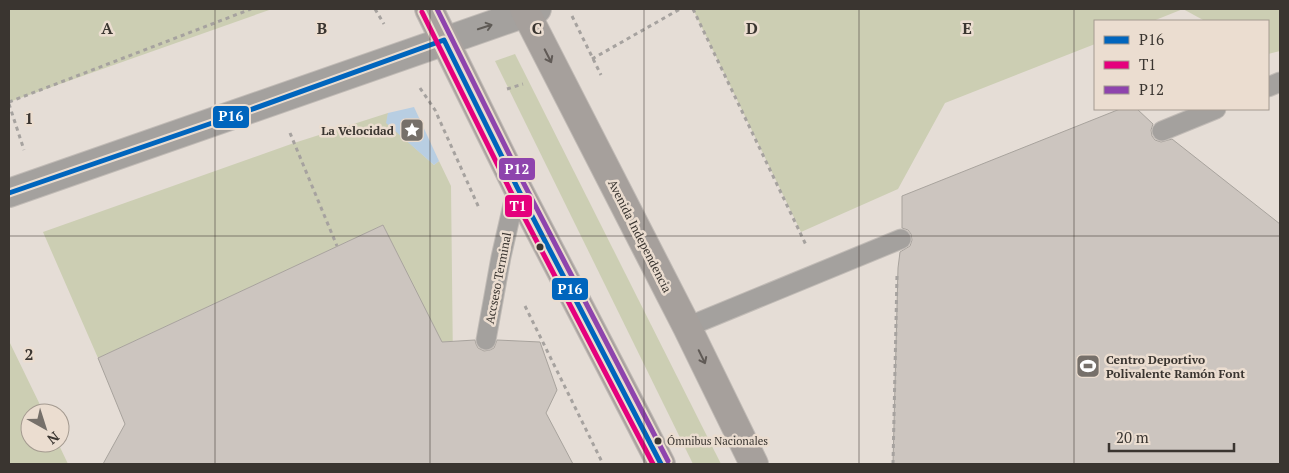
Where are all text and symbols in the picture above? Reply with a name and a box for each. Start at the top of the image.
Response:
text: A [101,17,113,39]
text: B [317,17,327,39]
text: C [532,17,542,39]
text: D [746,17,758,39]
text: E [962,17,972,39]
legend [1094,20,1269,110]
one-way arrow [477,21,493,31]
text: P16 [1139,29,1164,49]
one-way arrow [544,48,553,63]
text: T1 [1139,54,1156,74]
text: P12 [1139,79,1164,99]
line badge: P16 [212,105,250,129]
text: P16 [219,106,243,125]
text: 1 [24,107,34,129]
place icon: La Velocidad [399,117,425,143]
place label: La Velocidad [321,123,395,138]
line badge: P12 [498,157,536,181]
text: P12 [505,159,529,178]
street label: Avenida Independencia [605,177,675,295]
line badge: T1 [504,194,533,218]
text: T1 [509,196,527,215]
street label: Accseso Terminal [482,231,514,325]
unlabelled marker [535,242,545,252]
line badge: P16 [551,277,589,301]
text: P16 [558,279,582,298]
text: 2 [24,343,34,365]
one-way arrow [697,349,707,364]
place label: Centro Deportivo Polivalente Ramón Font [1106,352,1245,381]
sports icon: Centro Deportivo Polivalente Ramón Font [1075,353,1101,379]
north arrow [20,403,70,453]
scale bar [1109,420,1234,452]
text: 20 m [1116,427,1149,447]
text: N [43,428,64,449]
place label: Ómnibus Nacionales [667,434,768,448]
marker: Ómnibus Nacionales [653,436,663,446]

